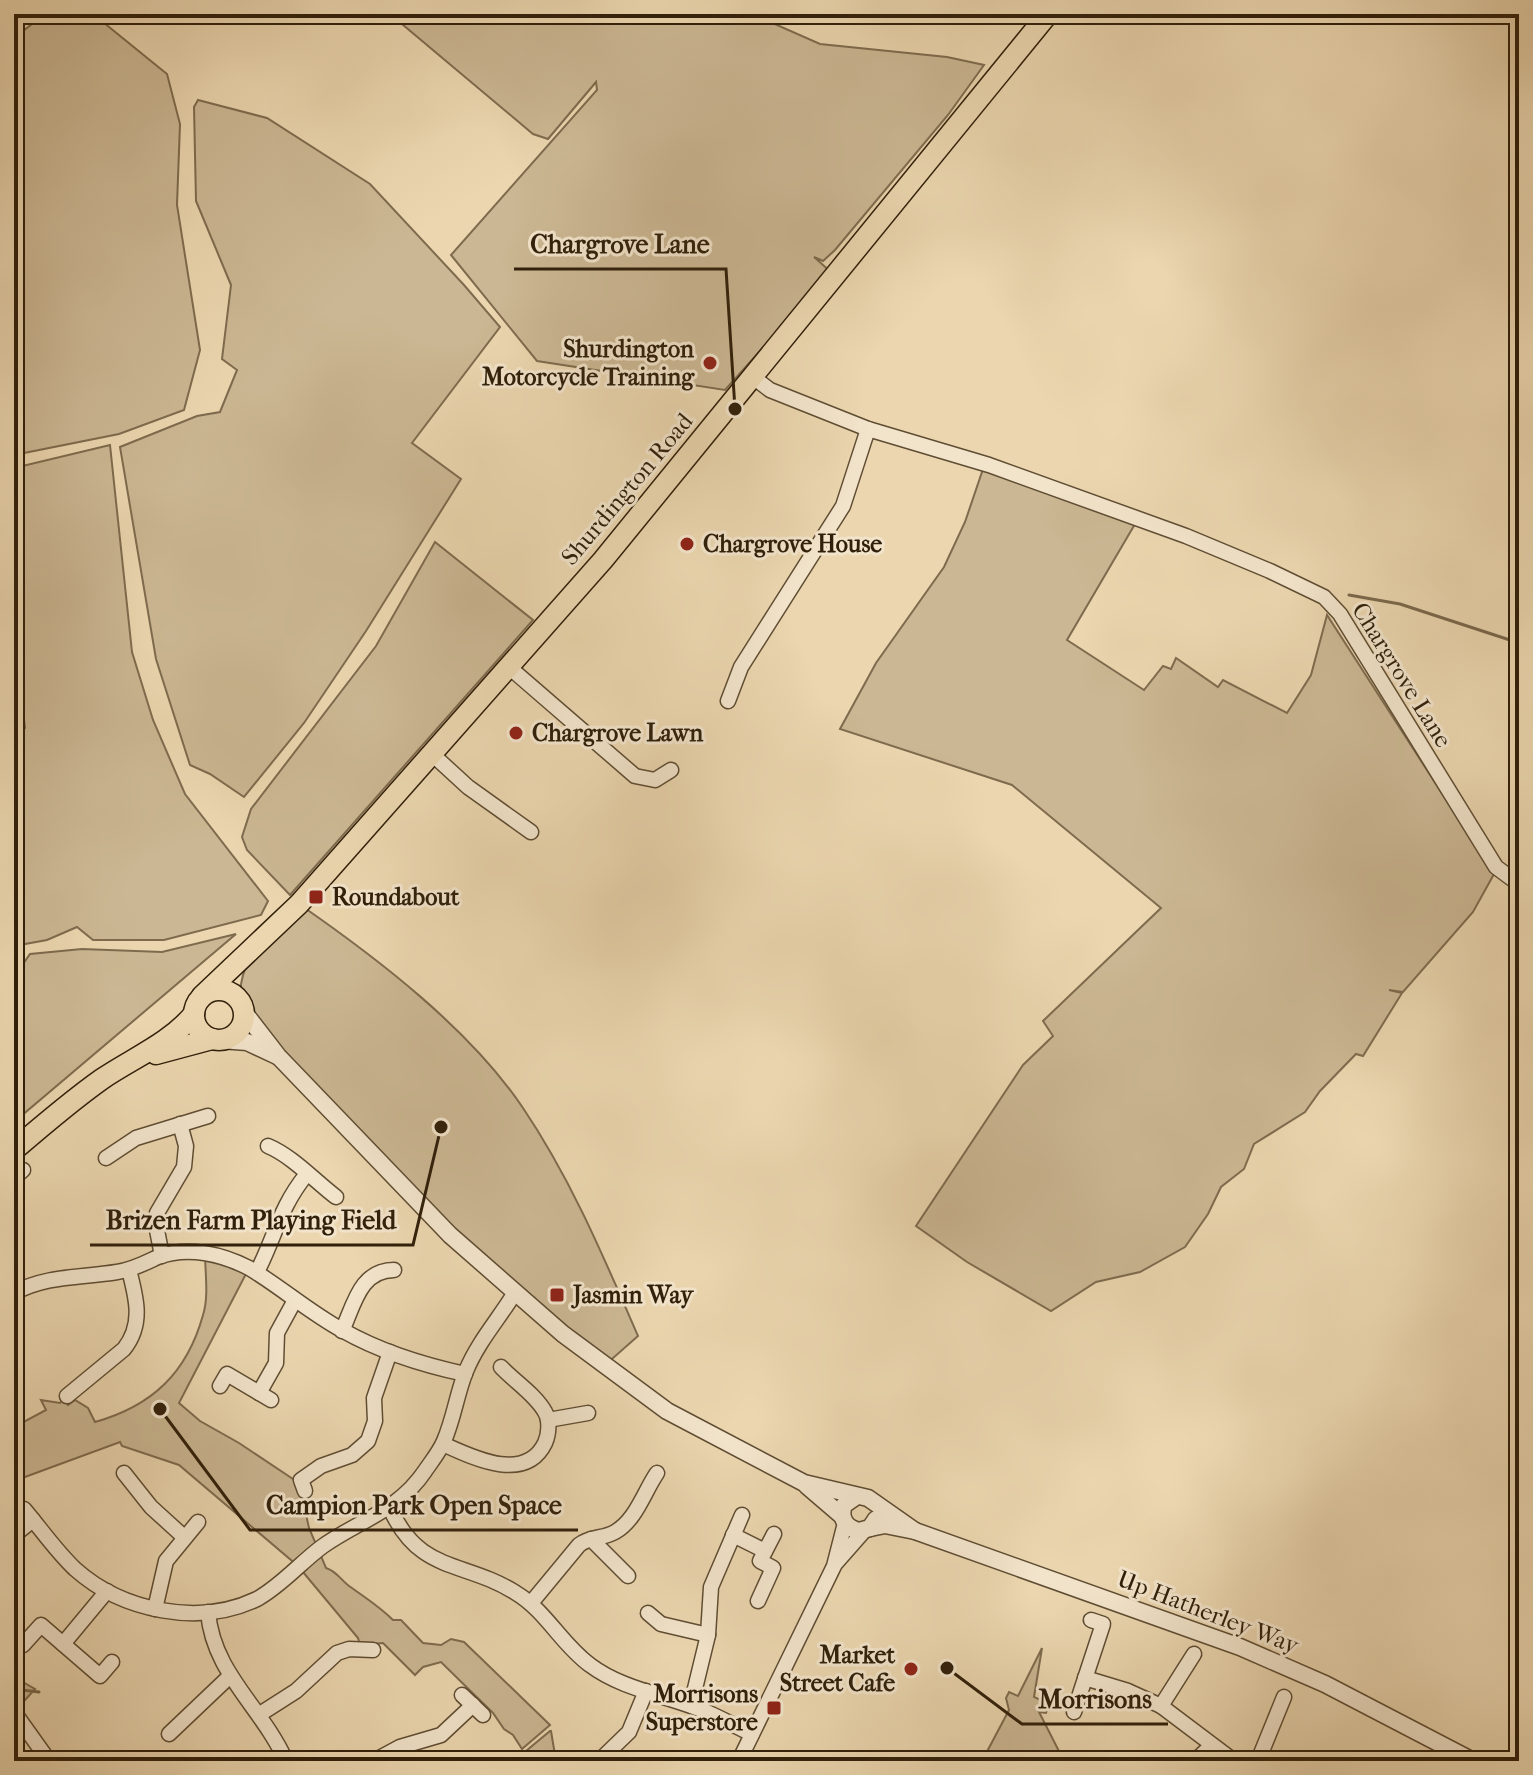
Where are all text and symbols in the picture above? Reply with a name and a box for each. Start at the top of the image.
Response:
callout: Chargrove Lane [514,219,726,269]
text: Chargrove Lane [530,229,710,260]
place label: Shurdington Motorcycle Training [482,335,695,391]
marker: Shurdington Motorcycle Training [701,354,719,372]
street label: Shurdington Road [555,407,699,571]
place label: Chargrove House [703,530,882,558]
marker: Chargrove House [678,535,696,553]
street label: Chargrove Lane [1346,597,1458,753]
place label: Chargrove Lawn [532,719,704,747]
marker: Chargrove Lawn [507,724,525,742]
place label: Roundabout [332,883,460,911]
marker: Roundabout [307,888,325,906]
callout: Brizen Farm Playing Field [90,1195,413,1245]
text: Brizen Farm Playing Field [106,1205,397,1236]
place label: Jasmin Way [571,1281,694,1309]
marker: Jasmin Way [548,1286,566,1304]
callout: Campion Park Open Space [250,1480,578,1530]
text: Campion Park Open Space [266,1490,562,1521]
street label: Up Hatherley Way [1113,1565,1304,1660]
place label: Market Street Cafe [780,1641,895,1697]
marker: Market Street Cafe [902,1660,920,1678]
callout: Morrisons [1022,1674,1168,1724]
place label: Morrisons Superstore [646,1680,758,1736]
text: Morrisons [1038,1684,1152,1715]
marker: Morrisons Superstore [765,1699,783,1717]

